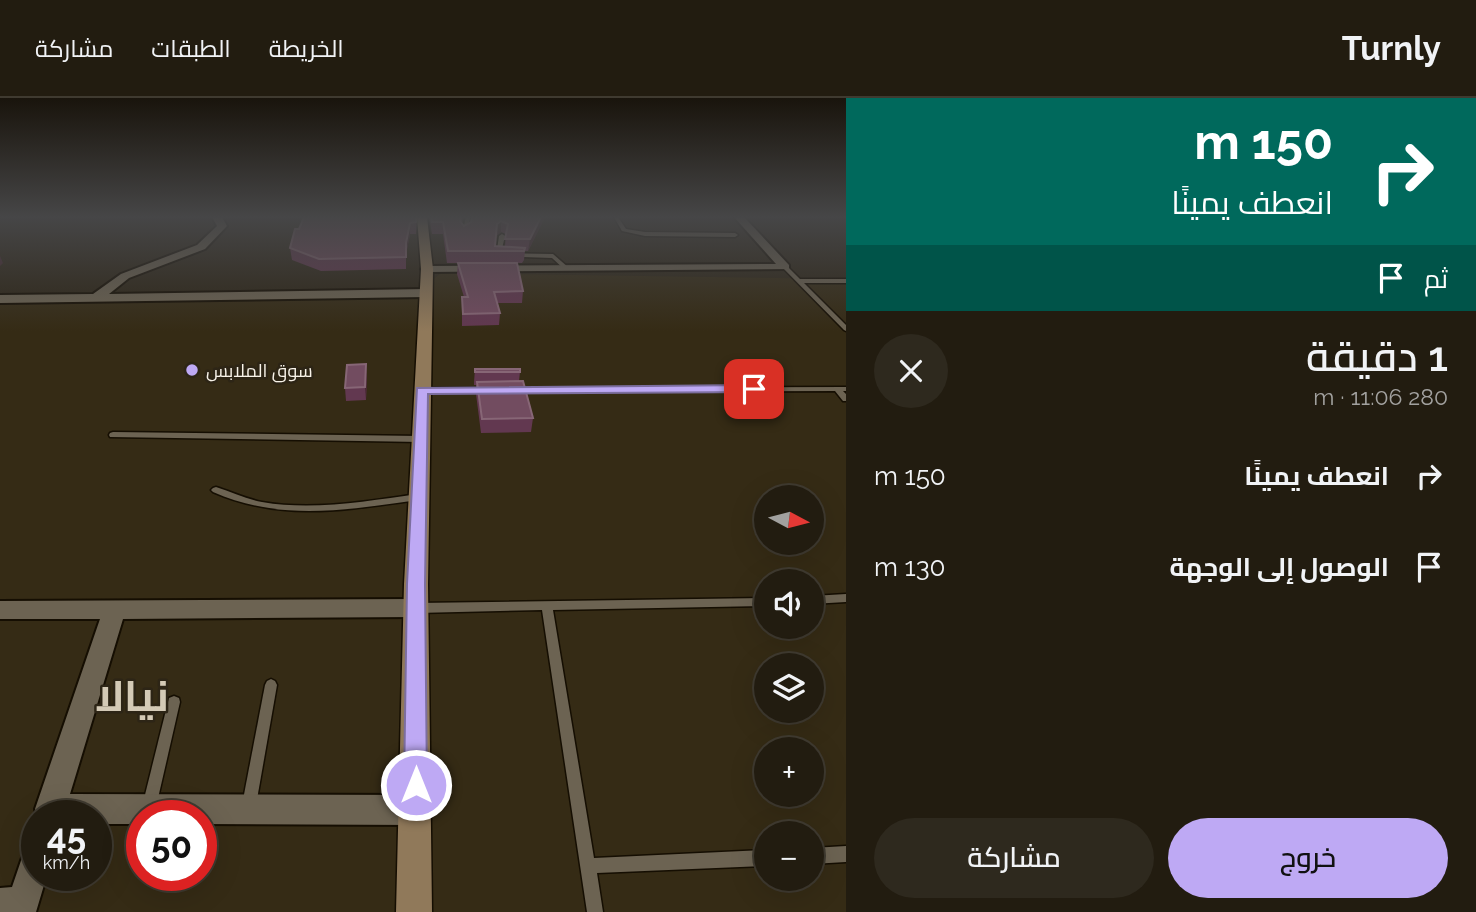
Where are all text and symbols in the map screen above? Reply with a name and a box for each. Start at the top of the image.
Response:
text: Turnly [1342,29,1441,68]
text: مشاركة [35,34,113,63]
text: الطبقات [151,34,231,63]
text: الخريطة [269,34,344,63]
text: 150 m [1194,113,1333,170]
icon: right [1357,126,1448,217]
text: انعطف يمينًا [1171,184,1333,221]
icon: arrive [1372,259,1410,297]
text: ثم [1424,264,1448,294]
text: 1 دقيقة [1306,332,1448,381]
button: close [874,334,948,408]
pin [724,359,784,419]
place label: سوق الملابس [206,360,313,383]
marker: سوق الملابس [184,362,200,378]
icon: arrive [735,370,773,408]
text: 280 m · 11:06 [1313,383,1448,410]
icon: right [1410,457,1448,495]
text: 150 m [874,461,946,491]
text: انعطف يمينًا [1244,461,1389,491]
north arrow [754,485,824,555]
map controls [754,485,824,891]
icon: arrive [1410,548,1448,586]
text: 130 m [874,552,945,582]
text: الوصول إلى الوجهة [1169,552,1389,582]
button: sound [754,569,824,639]
button: layers [754,653,824,723]
district label: نيالا [95,672,169,721]
button: + [754,737,824,807]
position arrow [379,748,453,822]
speed limit sign: 50 [126,800,217,891]
text: 45 [47,816,86,857]
button: مشاركة [874,818,1154,898]
button: خروج [1168,818,1448,898]
button: − [754,821,824,891]
text: km/h [43,852,90,873]

